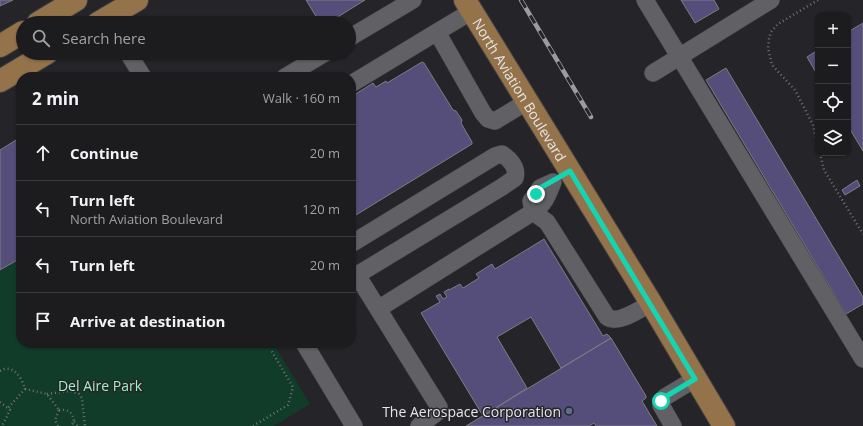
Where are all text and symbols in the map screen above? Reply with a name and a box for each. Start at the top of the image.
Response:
map controls [815,12,851,156]
button: + [815,12,851,48]
street label: North Aviation Boulevard [469,14,571,165]
search box [16,16,356,60]
icon: search [30,27,52,49]
text: Search here [62,28,146,48]
button: − [815,48,851,84]
button: locate [815,84,851,120]
text: 2 min [32,87,79,110]
text: Walk · 160 m [263,89,340,107]
button: layers [815,120,851,156]
icon: ahead [32,142,54,164]
text: Continue [70,143,138,163]
text: 20 m [310,144,340,162]
route end [527,185,545,203]
text: Turn left [70,190,135,210]
icon: left [32,198,54,220]
text: 120 m [302,200,340,218]
text: North Aviation Boulevard [70,210,223,228]
icon: left [32,254,54,276]
text: Turn left [70,255,135,275]
text: 20 m [310,256,340,274]
icon: arrive [32,310,54,332]
text: Arrive at destination [70,311,225,331]
park label: Del Aire Park [58,376,143,395]
route start [652,392,670,410]
place label: The Aerospace Corporation [382,402,561,421]
marker: The Aerospace Corporation [564,406,574,416]

